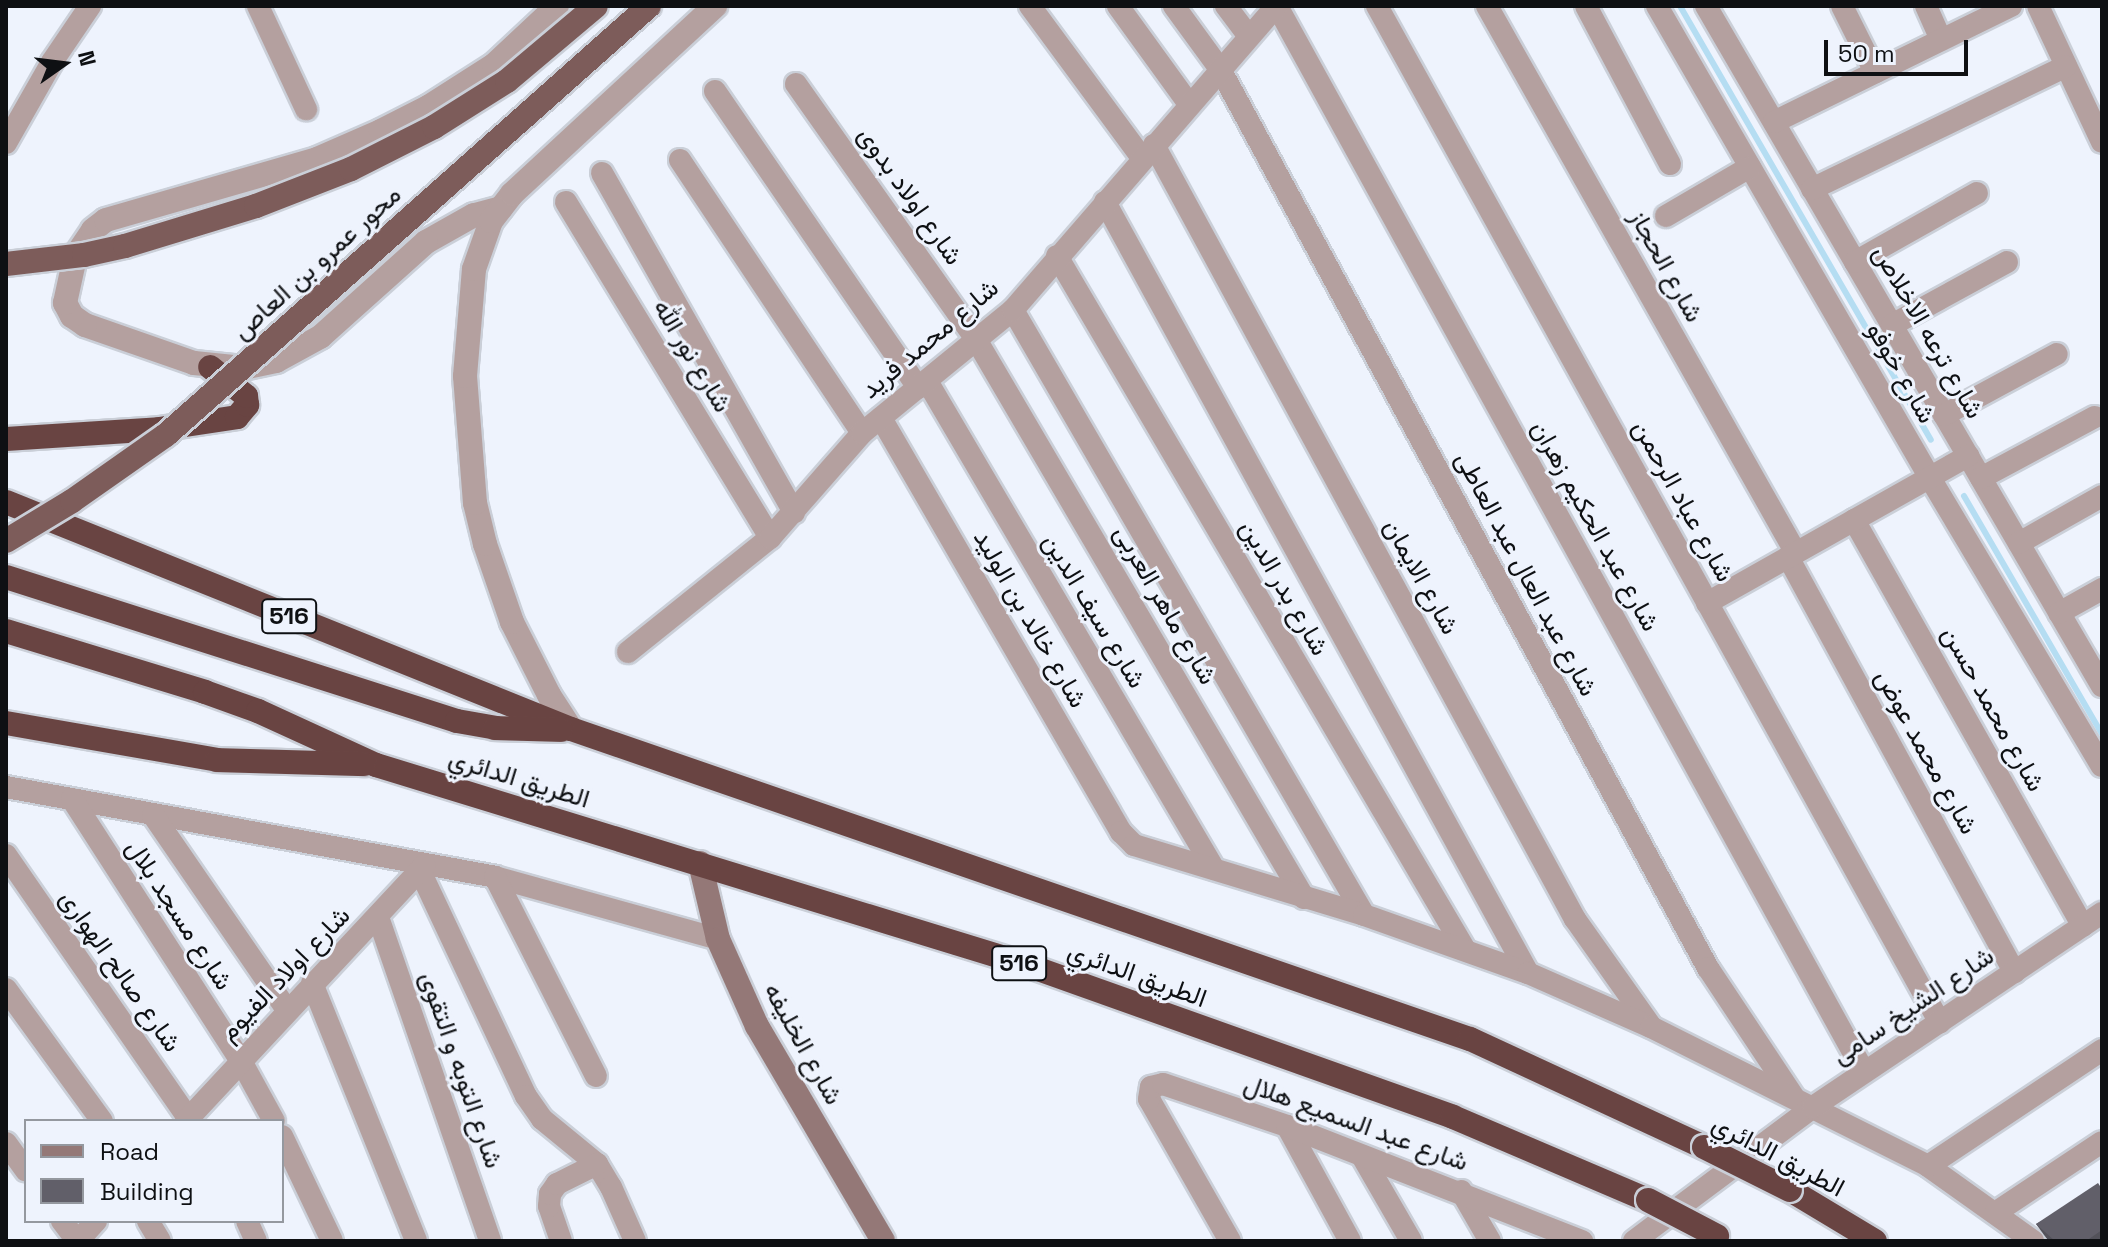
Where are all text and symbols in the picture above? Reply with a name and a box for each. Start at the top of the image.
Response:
north arrow [24,24,104,104]
scale bar [1828,24,1972,74]
text: 50 m [1838,38,1895,69]
text: N [72,48,103,69]
street label: شارع اولاد بدوى [851,121,969,271]
street label: محور عمرو بن العاص [226,179,408,347]
street label: شارع الحجاز [1622,204,1710,328]
street label: شارع ترعه الاخلاص [1866,240,1990,424]
street label: شارع محمد فريد [855,272,1005,406]
street label: شارع نور الله [646,294,738,418]
street label: شارع خوفو [1860,317,1942,429]
street label: شارع عبد الحكيم زهران [1524,415,1666,637]
street label: شارع عباد الرحمن [1626,415,1740,587]
street label: شارع عبد العال عبد العاطى [1448,446,1604,702]
street label: شارع الايمان [1377,514,1465,640]
street label: شارع بدر الدين [1233,515,1335,661]
street label: شارع ماهر العربى [1107,520,1223,690]
street label: شارع خالد بن الوليد [966,525,1094,713]
street label: شارع سيف الدين [1036,528,1152,694]
road number: 516 [261,596,317,636]
street label: شارع محمد حسن [1935,621,2051,797]
street label: شارع محمد عوض [1868,664,1984,840]
street label: الطريق الدائري [445,743,593,815]
street label: شارع مسجد بلال [119,834,239,996]
street label: شارع صالح الهوارى [52,884,188,1058]
street label: شارع اولاد الفيوم [213,900,357,1048]
street label: الطريق الدائري [1063,935,1211,1015]
street label: شارع الشيخ سامى [1826,940,2000,1072]
road number: 516 [991,943,1047,983]
street label: شارع التوبه و التقوى [413,968,509,1172]
street label: شارع الخليفه [757,978,849,1110]
street label: شارع عبد السميع هلال [1240,1068,1472,1178]
street label: الطريق الدائري [1706,1108,1850,1204]
legend [24,1119,284,1223]
text: Road [100,1136,159,1167]
text: Building [100,1176,194,1207]

